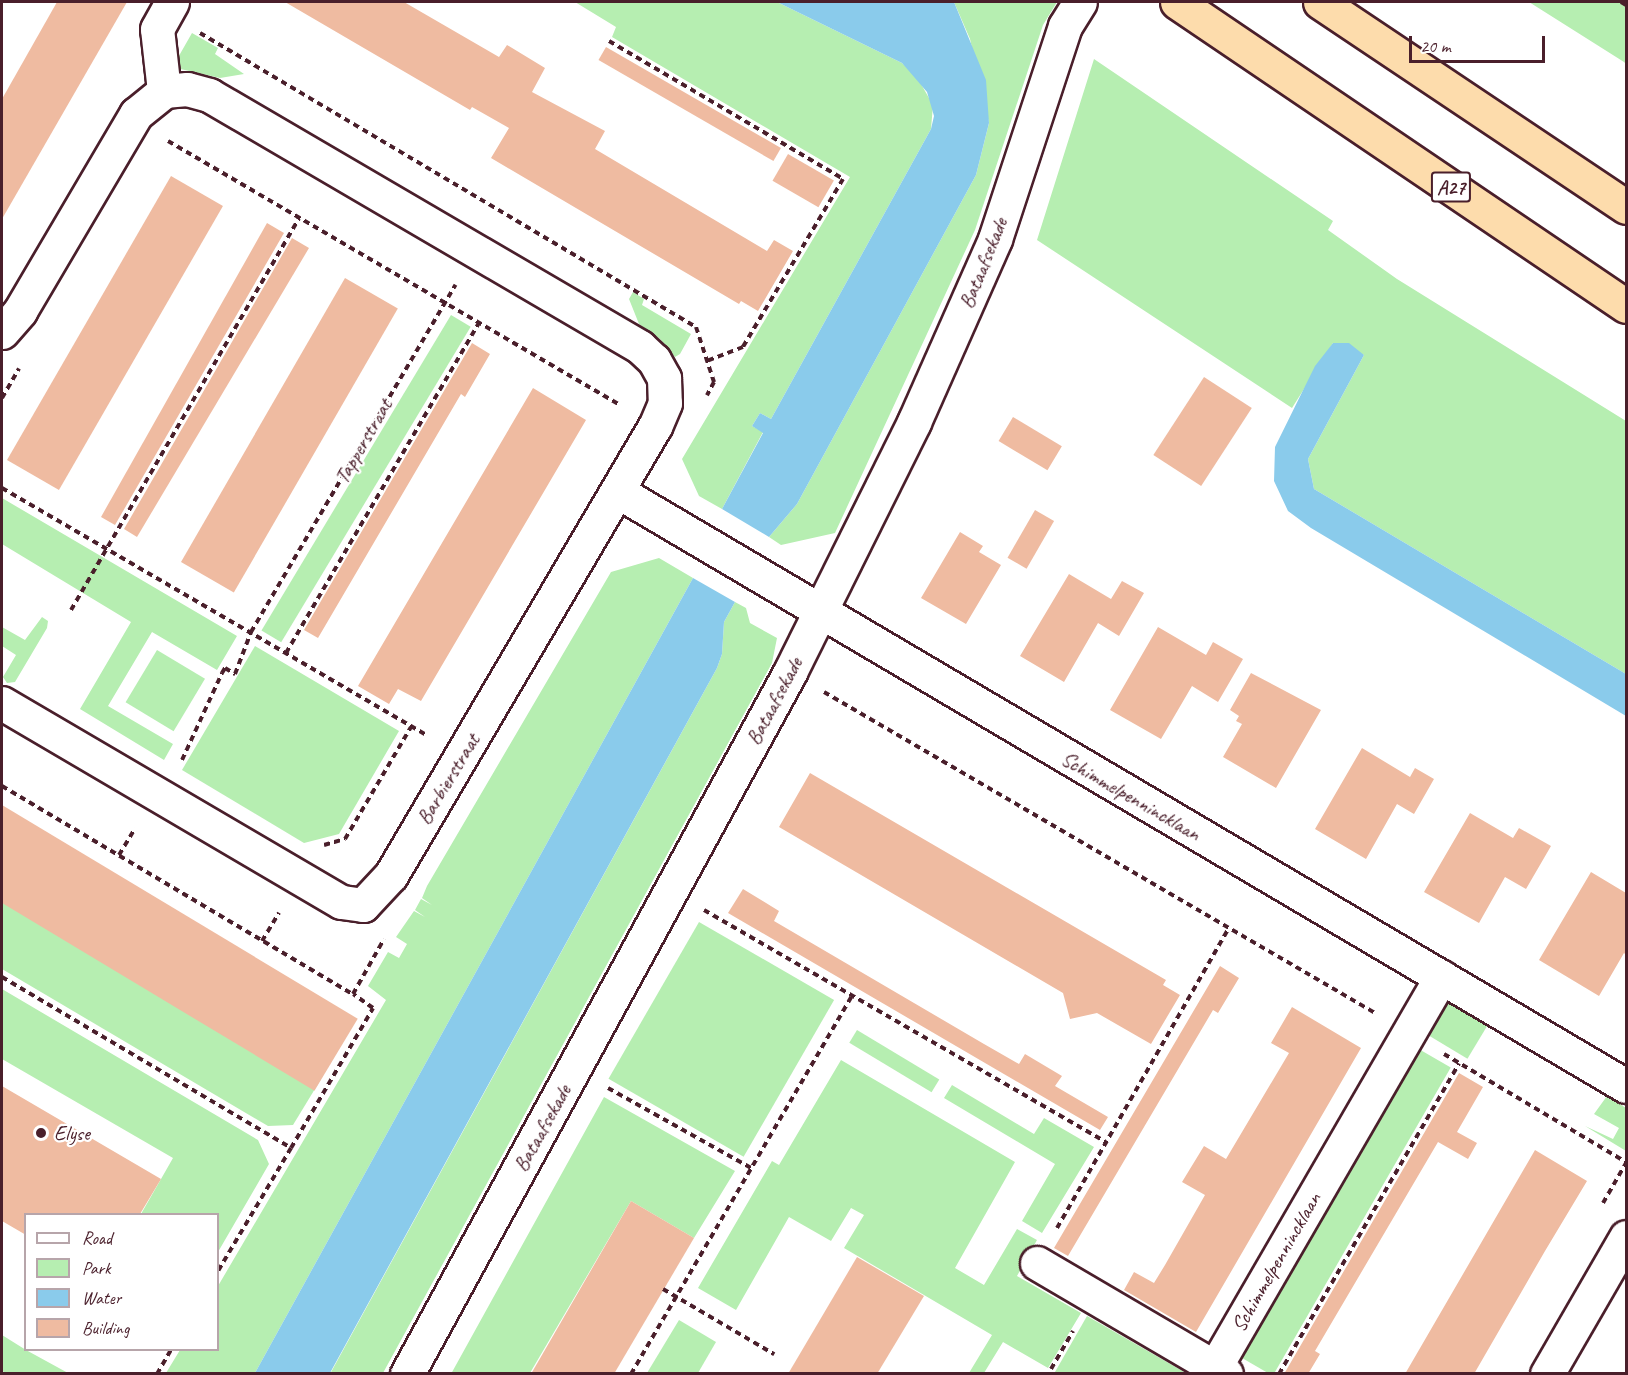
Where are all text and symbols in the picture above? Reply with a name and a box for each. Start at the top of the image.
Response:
scale bar [1412,24,1548,62]
text: 20 m [1420,35,1451,57]
road number: A27 [1430,170,1472,204]
street label: Bataafsekade [953,214,1013,312]
street label: Tapperstraat [329,394,397,488]
street label: Bataafsekade [740,653,808,749]
street label: Barbierstraat [411,729,485,829]
street label: Schimmelpennincklaan [1057,746,1205,846]
street label: Bataafsekade [508,1080,576,1176]
place label: Elyse [54,1120,90,1146]
marker: Elyse [32,1124,50,1142]
street label: Schimmelpennincklaan [1226,1188,1326,1336]
legend [24,1213,219,1351]
text: Road [82,1227,112,1249]
text: Park [82,1257,111,1279]
text: Water [82,1287,121,1309]
text: Building [82,1317,129,1339]

